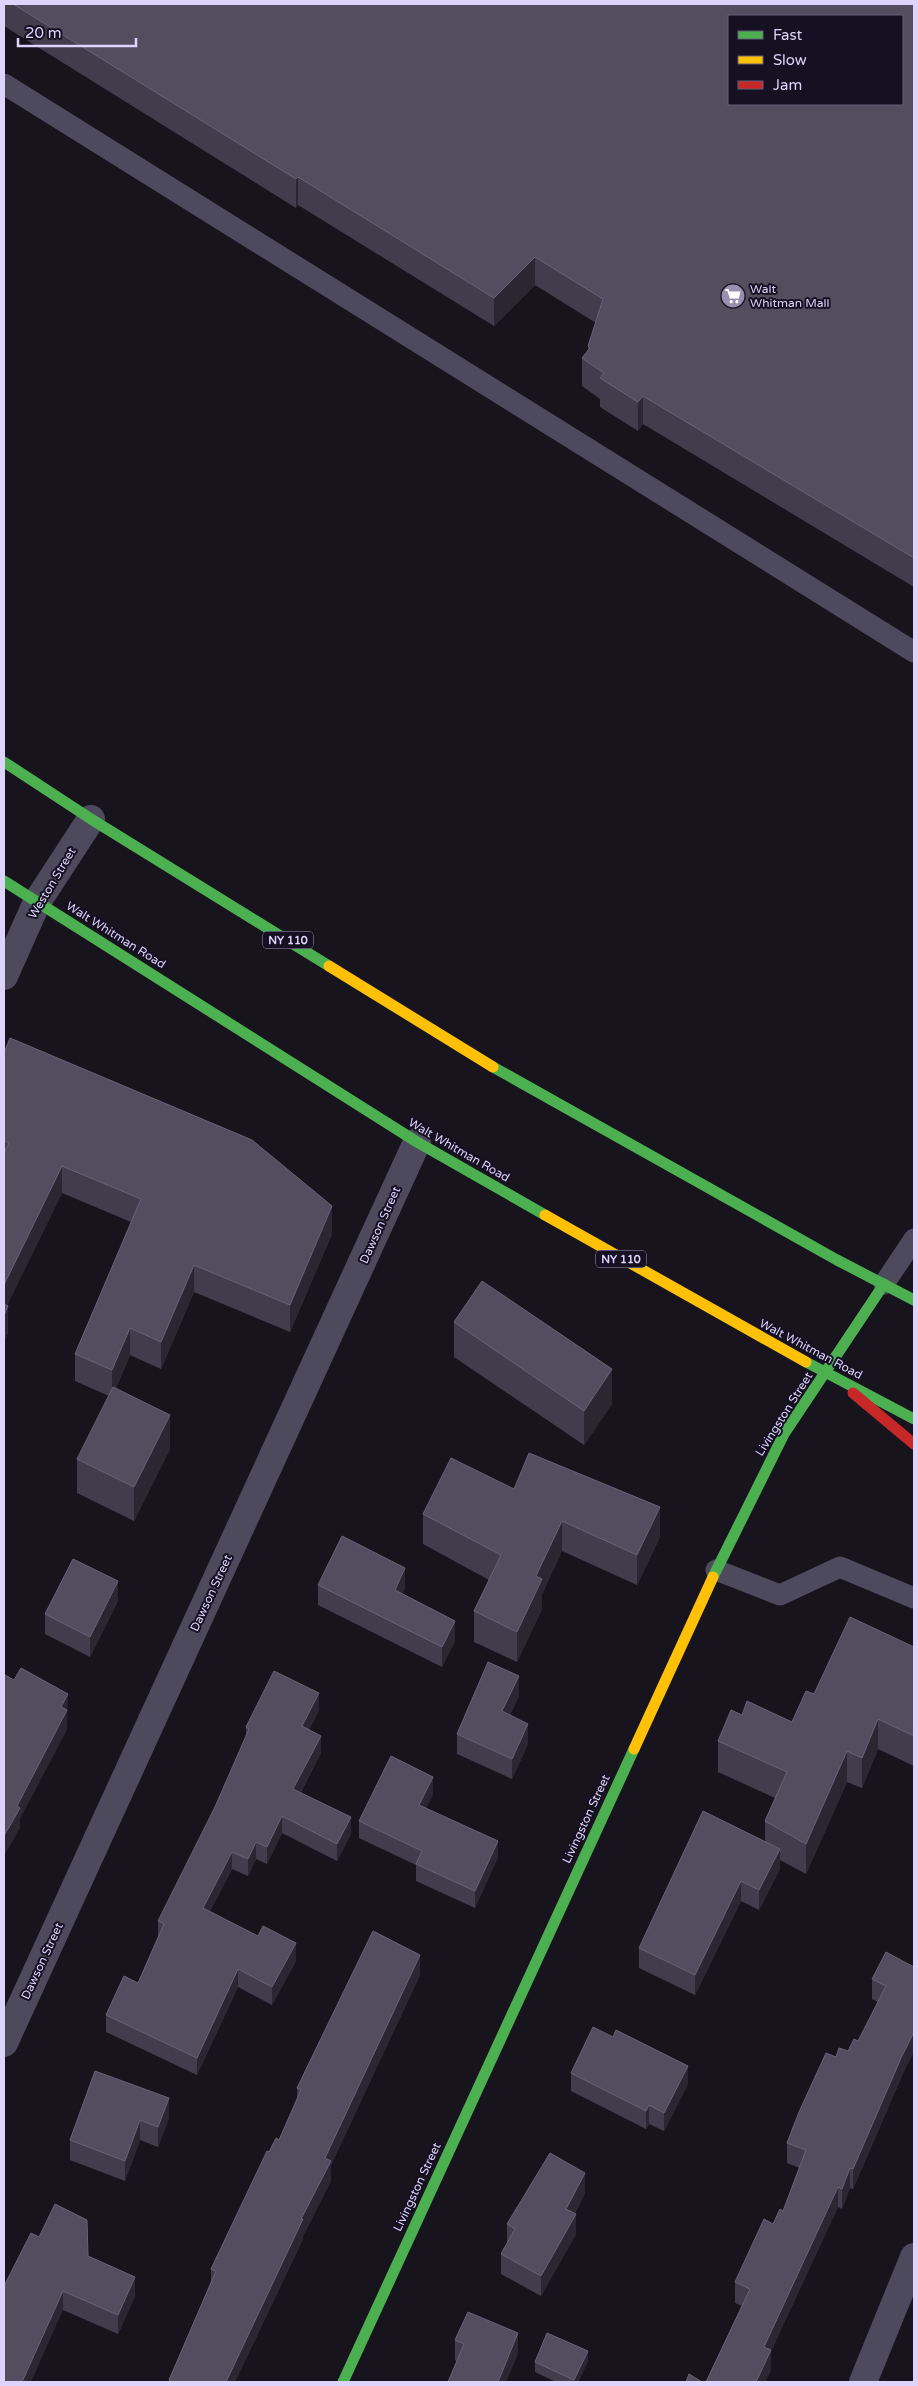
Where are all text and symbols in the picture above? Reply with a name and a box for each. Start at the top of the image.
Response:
scale bar [18,15,135,47]
legend [728,15,903,105]
text: 20 m [25,24,62,42]
text: Fast [773,26,803,44]
text: Slow [773,51,807,69]
text: Jam [773,76,802,94]
place label: Walt Whitman Mall [750,282,830,310]
supermarket icon: Walt Whitman Mall [720,283,746,309]
street label: Weston Street [25,844,79,921]
street label: Walt Whitman Road [64,899,168,971]
road number: NY 110 [263,932,313,948]
street label: Walt Whitman Road [406,1115,512,1185]
street label: Dawson Street [357,1184,403,1266]
road number: NY 110 [596,1250,646,1268]
street label: Walt Whitman Road [757,1316,865,1382]
street label: Livingston Street [753,1369,816,1459]
street label: Dawson Street [187,1552,235,1633]
street label: Livingston Street [559,1772,613,1866]
street label: Dawson Street [18,1920,66,2001]
street label: Livingston Street [390,2140,444,2234]

